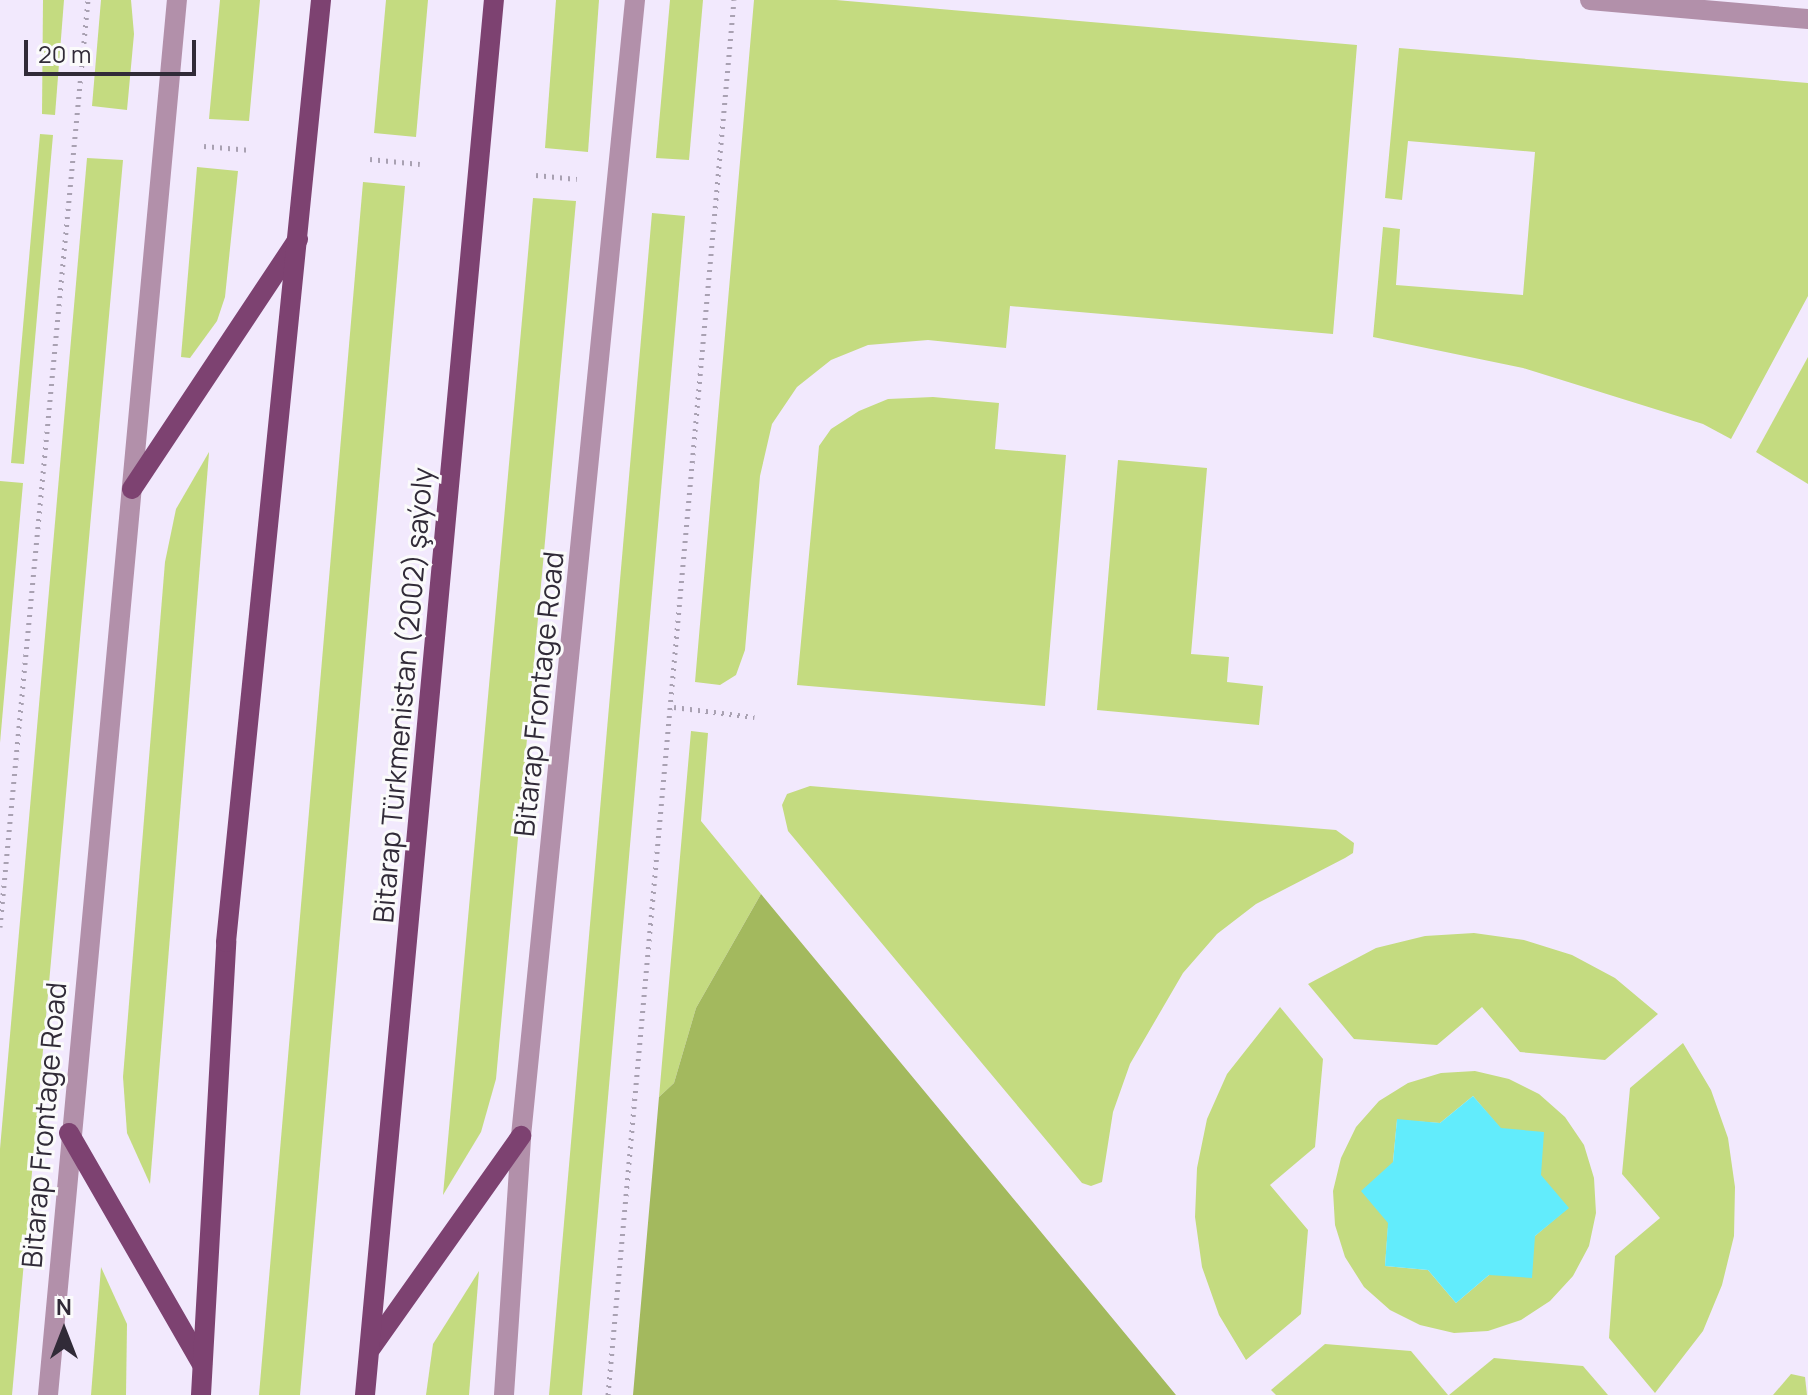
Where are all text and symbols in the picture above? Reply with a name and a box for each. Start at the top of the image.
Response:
scale bar [28,24,200,74]
text: 20 m [38,37,91,70]
street label: Bitarap Türkmenistan (2002) şaýoly [365,466,439,924]
street label: Bitarap Frontage Road [506,550,570,838]
street label: Bitarap Frontage Road [14,981,72,1269]
north arrow [24,1291,104,1371]
text: N [56,1292,72,1322]

